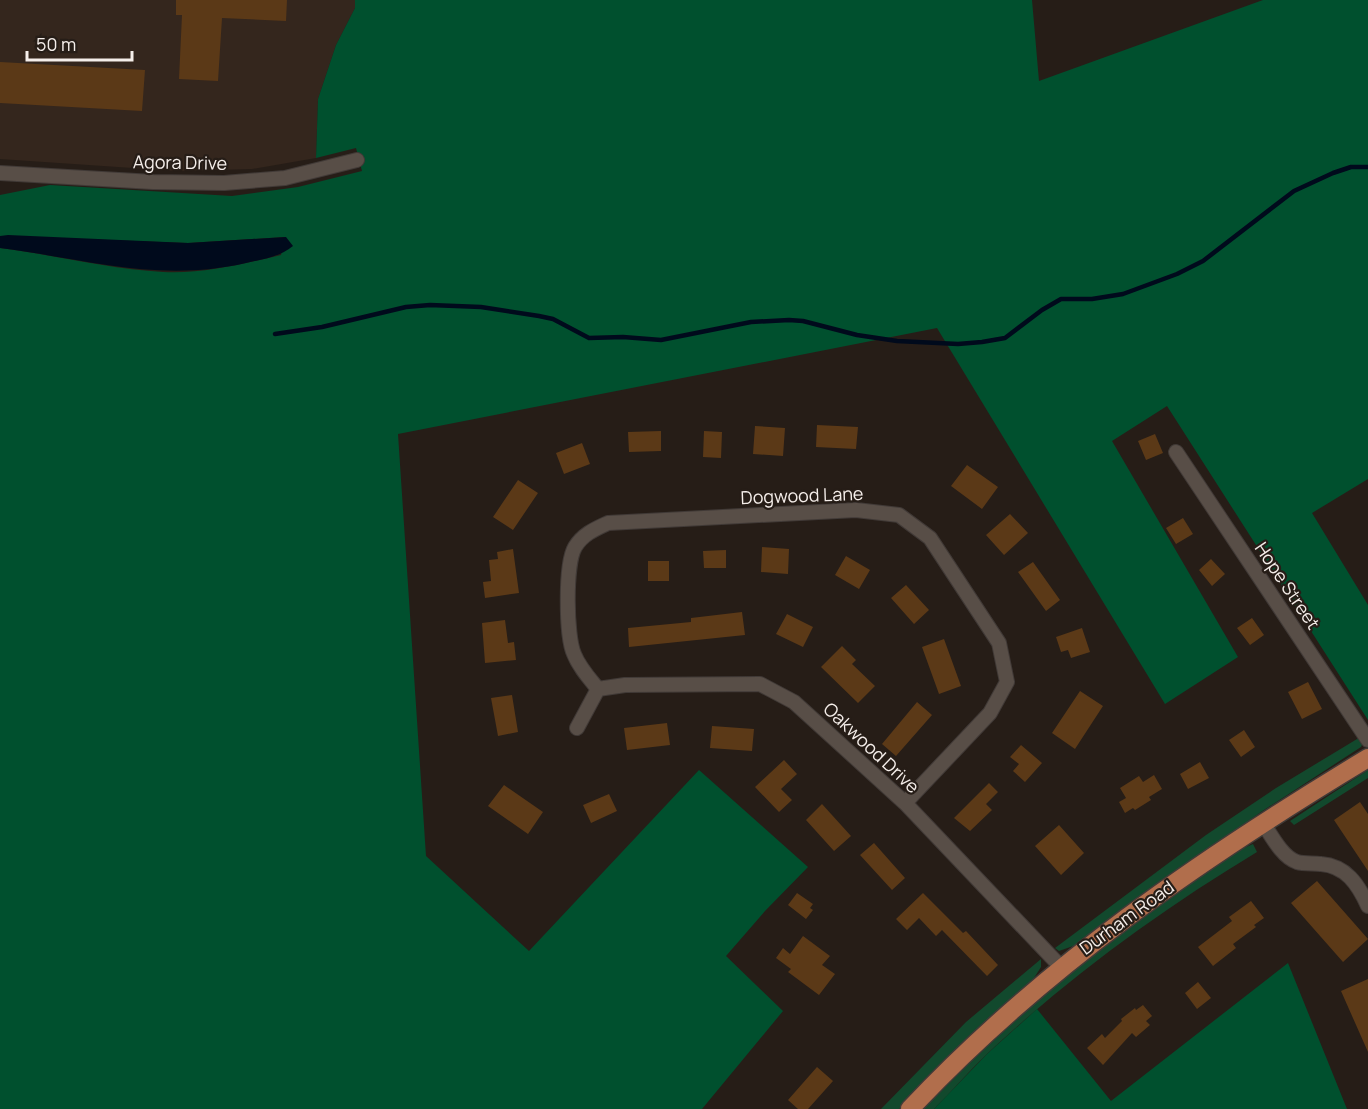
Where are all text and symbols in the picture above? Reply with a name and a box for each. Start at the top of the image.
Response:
scale bar [27,24,132,62]
text: 50 m [36,32,76,56]
street label: Agora Drive [133,149,227,175]
street label: Dogwood Lane [740,481,864,509]
street label: Hope Street [1250,537,1326,634]
street label: Oakwood Drive [818,697,925,798]
street label: Durham Road [1074,875,1179,960]

